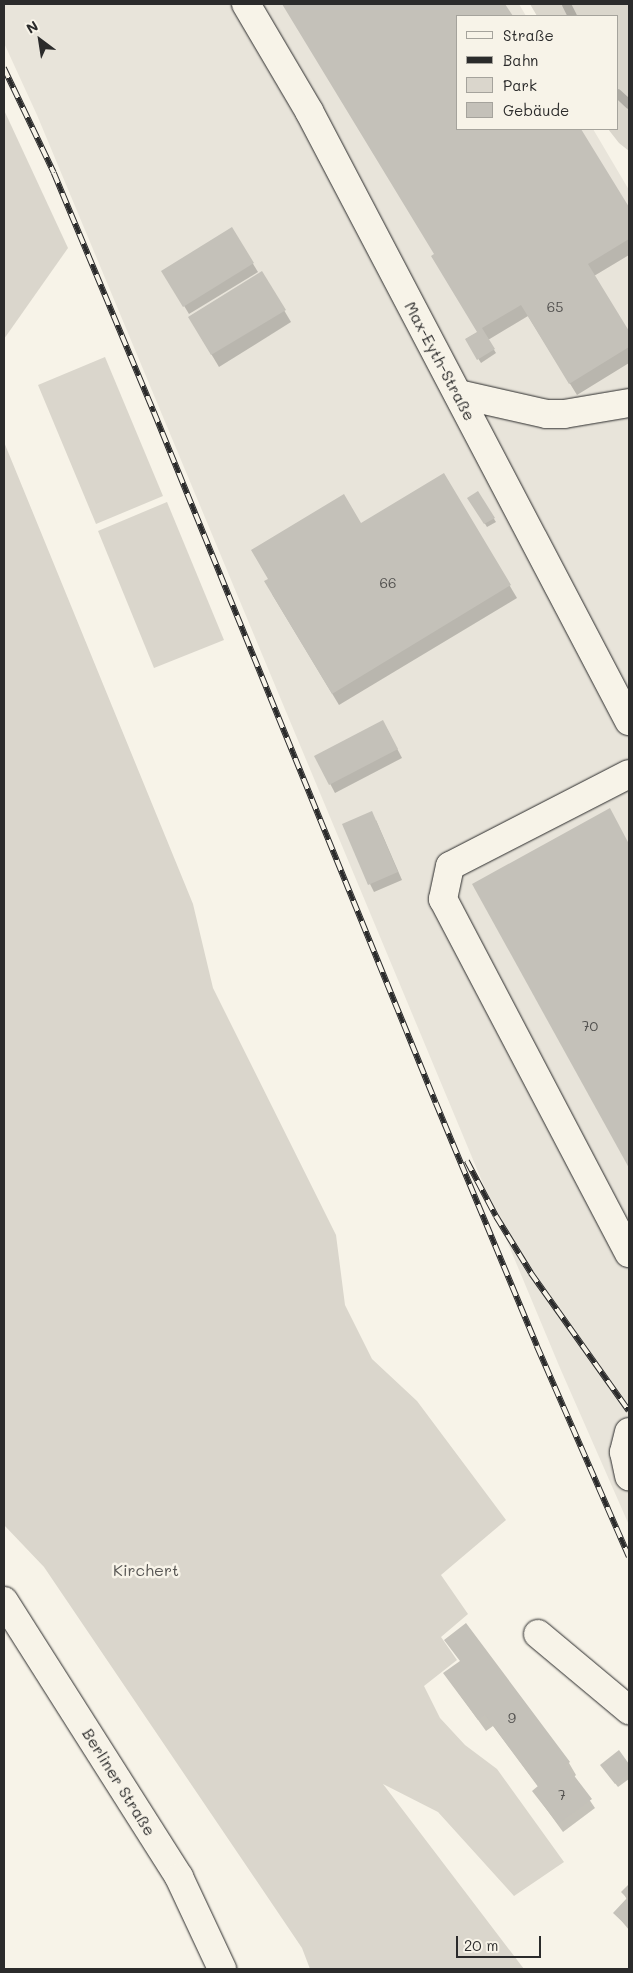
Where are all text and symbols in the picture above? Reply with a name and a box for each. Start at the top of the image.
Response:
north arrow [15,15,65,65]
legend [456,15,618,130]
text: N [23,16,41,38]
text: Straße [503,25,554,45]
text: Bahn [503,50,538,70]
text: Park [503,75,537,95]
text: Gebäude [503,100,569,120]
street label: Max-Eyth-Straße [401,298,479,424]
house number: 65 [547,299,563,315]
house number: 66 [380,575,396,591]
house number: 70 [582,1018,598,1034]
park label: Kirchert [113,1560,179,1580]
house number: 9 [508,1710,516,1726]
street label: Berliner Straße [78,1725,160,1839]
house number: 7 [558,1787,566,1803]
scale bar [458,1926,543,1958]
text: 20 m [464,1935,498,1955]

